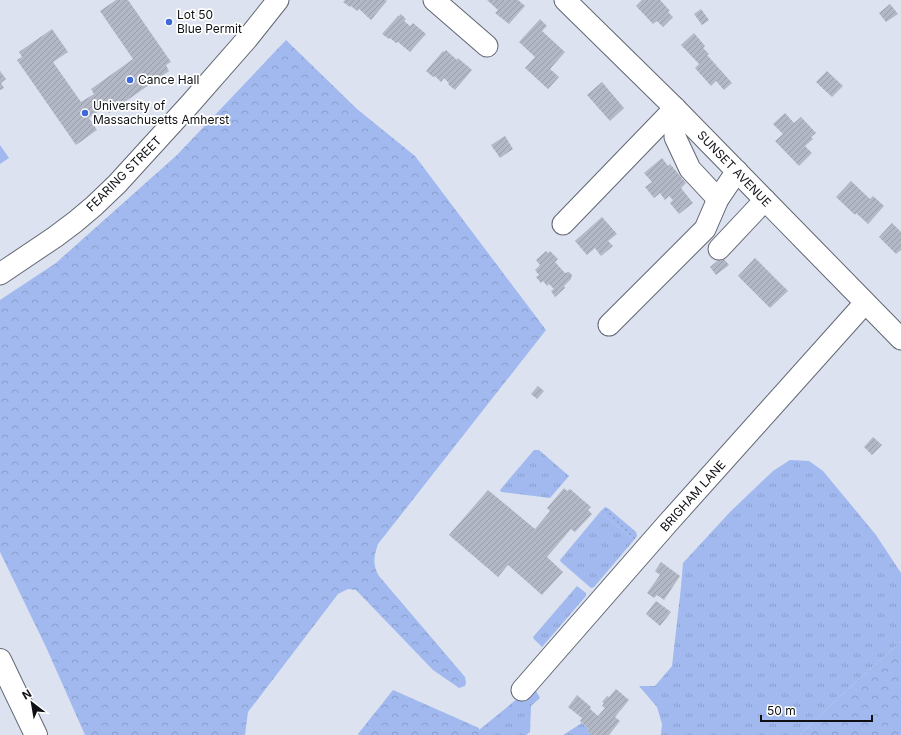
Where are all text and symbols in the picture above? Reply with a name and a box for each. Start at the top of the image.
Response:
place label: Lot 50 Blue Permit [177,7,242,36]
marker: Lot 50 Blue Permit [164,17,174,27]
place label: Cance Hall [138,72,199,87]
marker: Cance Hall [125,75,135,85]
place label: University of Massachusetts Amherst [93,98,229,127]
marker: University of Massachusetts Amherst [80,108,90,118]
street label: SUNSET AVENUE [694,128,774,210]
street label: FEARING STREET [83,133,165,214]
street label: BRIGHAM LANE [657,457,728,534]
north arrow [12,683,52,723]
text: N [20,686,34,703]
scale bar [761,697,872,723]
text: 50 m [767,703,796,718]

